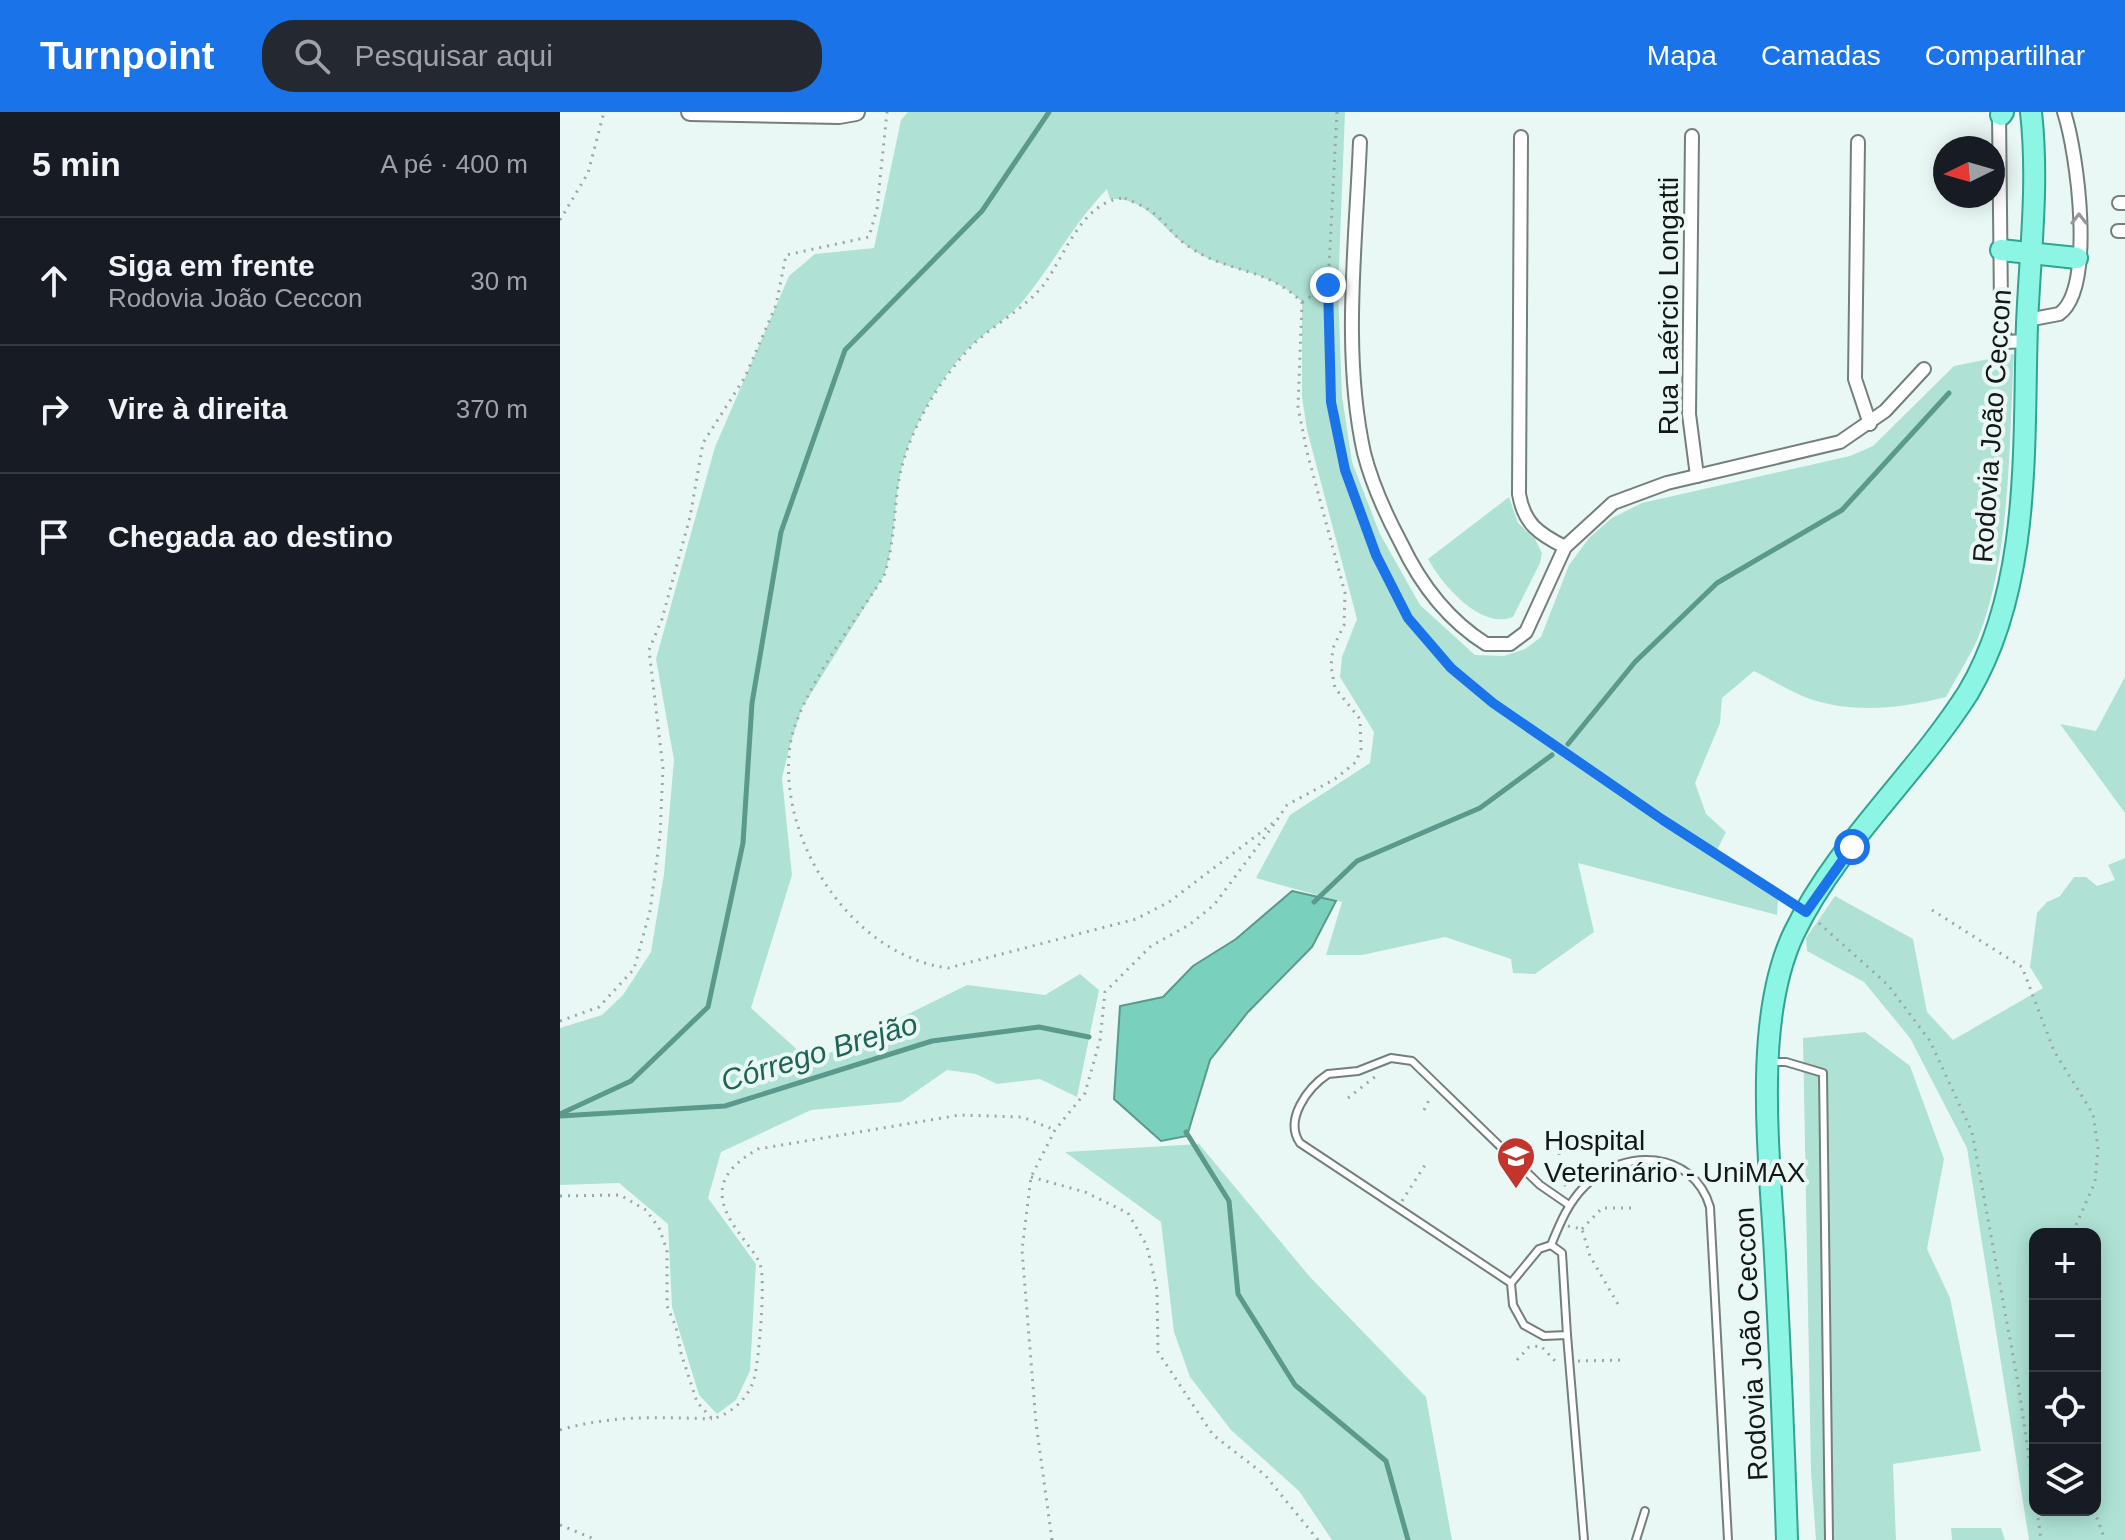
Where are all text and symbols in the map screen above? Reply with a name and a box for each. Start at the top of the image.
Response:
search box [262,20,822,92]
icon: search [290,34,334,78]
text: Turnpoint [40,35,214,77]
text: Pesquisar aqui [354,39,553,72]
text: Mapa [1647,40,1717,71]
text: Camadas [1761,40,1881,71]
text: Compartilhar [1925,40,2085,71]
north arrow [1933,136,2005,208]
text: 5 min [32,145,121,183]
text: A pé · 400 m [381,149,528,179]
street label: Rua Laércio Longatti [1653,177,1684,435]
one-way arrow [2070,212,2088,225]
text: Siga em frente [108,249,315,282]
icon: ahead [32,259,76,303]
text: 30 m [470,266,528,296]
route end [1310,267,1346,303]
text: Rodovia João Ceccon [108,283,362,313]
street label: Rodovia João Ceccon [1967,288,2017,564]
icon: right [32,387,76,431]
text: Vire à direita [108,392,288,425]
text: 370 m [456,394,528,424]
icon: arrive [32,515,76,559]
text: Chegada ao destino [108,520,393,553]
route start [1834,829,1870,865]
water label: Córrego Brejão [717,1006,921,1098]
place label: Hospital Veterinário - UniMAX [1544,1125,1806,1188]
school or university icon: Hospital Veterinário - UniMAX [1495,1135,1537,1190]
street label: Rodovia João Ceccon [1728,1206,1774,1482]
map controls [2029,1228,2101,1516]
button: + [2029,1228,2101,1300]
button: − [2029,1300,2101,1372]
button: locate [2029,1372,2101,1444]
button: layers [2029,1444,2101,1516]

